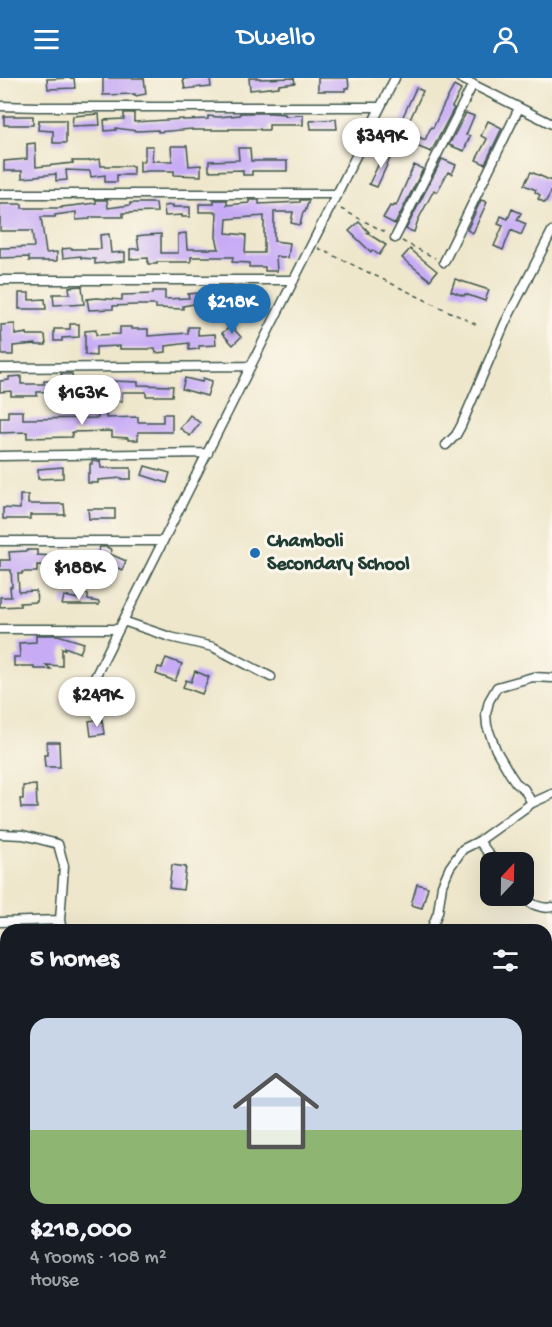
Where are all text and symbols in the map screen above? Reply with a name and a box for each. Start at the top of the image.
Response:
icon: menu [30,23,63,56]
text: Dwello [237,23,315,55]
icon: person [489,23,522,56]
pin: $349K [339,118,423,169]
text: $349K [356,126,406,149]
pin: $218K [190,284,274,335]
text: $218K [208,292,256,315]
pin: $163K [40,375,124,426]
text: $163K [58,383,106,406]
place label: Chamboli Secondary School [266,531,410,577]
marker: Chamboli Secondary School [248,546,262,560]
pin: $188K [37,550,121,601]
text: $188K [54,558,104,581]
pin: $249K [55,677,139,728]
text: $249K [72,685,122,708]
north arrow [480,852,534,906]
map controls [480,852,534,906]
icon: filters [489,944,522,977]
text: 5 homes [30,945,119,976]
icon: home [222,1057,330,1165]
text: $218,000 [30,1216,132,1247]
text: 4 rooms · 108 m² [30,1247,167,1270]
text: House [30,1270,79,1293]

